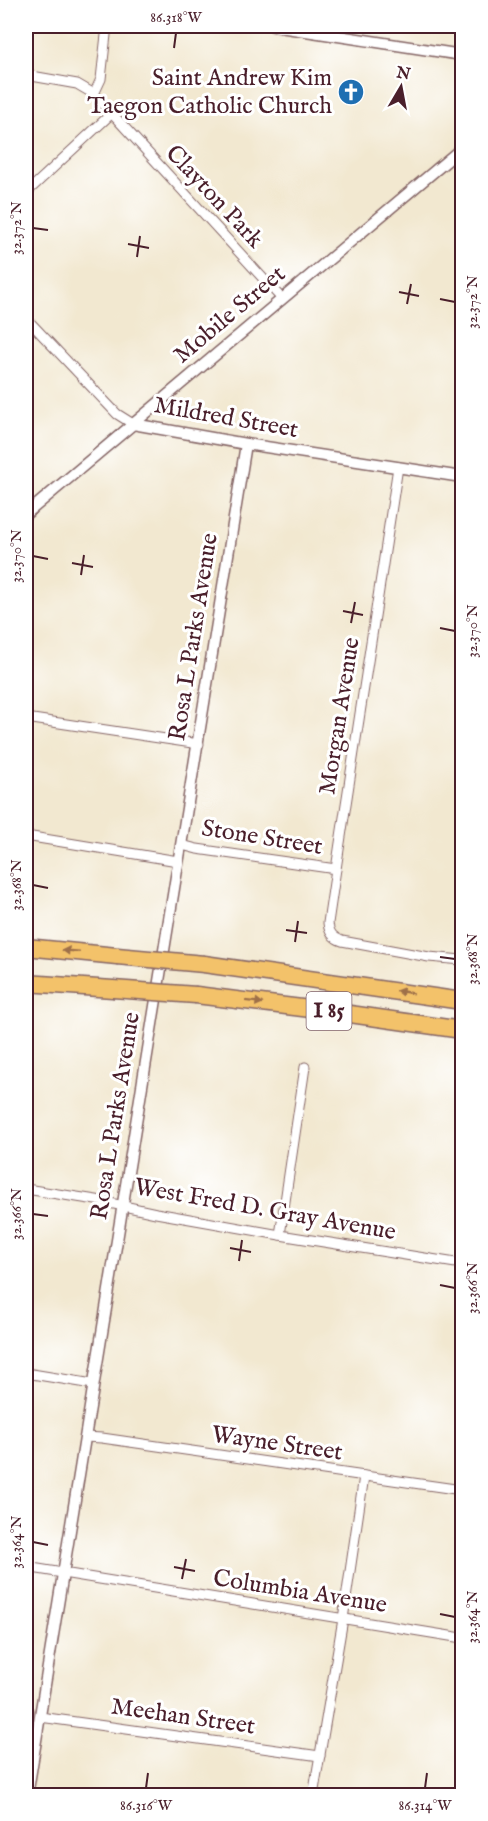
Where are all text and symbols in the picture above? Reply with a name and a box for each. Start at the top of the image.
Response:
text: 86.318°W [150,8,202,27]
north arrow [371,57,431,117]
place label: Saint Andrew Kim Taegon Catholic Church [87,63,332,122]
text: N [394,63,412,85]
church icon: Saint Andrew Kim Taegon Catholic Church [336,77,366,107]
street label: Clayton Park [158,139,270,255]
text: 32.372°N [7,201,26,255]
street label: Mobile Street [168,259,292,371]
text: 32.372°N [463,275,482,329]
street label: Mildred Street [152,390,300,446]
text: 32.370°N [7,529,26,583]
street label: Rosa L Parks Avenue [162,531,226,743]
text: 32.370°N [463,604,482,658]
street label: Morgan Avenue [312,635,368,797]
street label: Stone Street [199,813,325,863]
text: 32.368°N [7,859,26,911]
text: 32.368°N [463,933,482,985]
one-way arrow [62,946,81,956]
one-way arrow [395,987,414,996]
road number: I 85 [306,992,352,1030]
one-way arrow [244,997,263,1007]
street label: Rosa L Parks Avenue [84,1010,148,1222]
street label: West Fred D. Gray Avenue [132,1172,398,1248]
text: 32.366°N [7,1188,26,1240]
text: 32.366°N [463,1262,482,1314]
street label: Wayne Street [209,1419,345,1469]
text: 32.364°N [7,1516,26,1568]
street label: Columbia Avenue [211,1563,389,1621]
text: 32.364°N [463,1591,482,1643]
street label: Meehan Street [109,1692,257,1742]
text: 86.316°W [120,1796,173,1815]
text: 86.314°W [398,1796,452,1815]

